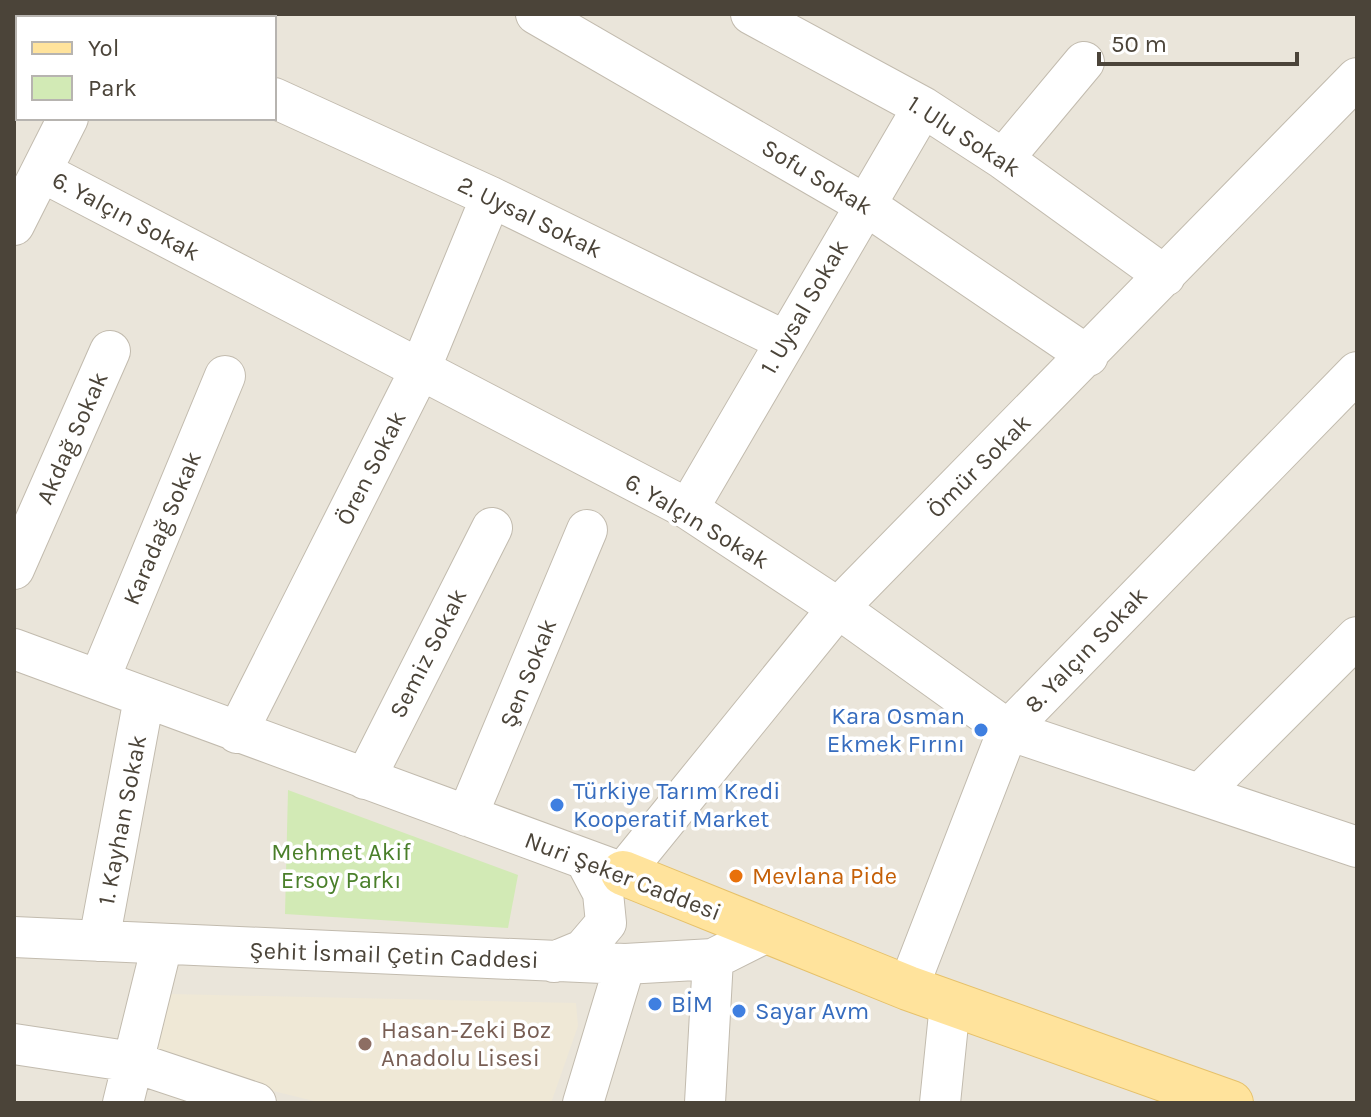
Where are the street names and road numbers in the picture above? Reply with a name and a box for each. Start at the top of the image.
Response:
street label: 1. Ulu Sokak [903,89,1025,183]
street label: Sofu Sokak [757,133,877,221]
street label: 6. Yalçın Sokak [47,165,205,267]
street label: 2. Uysal Sokak [453,170,607,264]
street label: 1. Uysal Sokak [754,235,854,379]
street label: Akdağ Sokak [30,367,114,509]
street label: Ören Sokak [330,406,412,530]
street label: Ömür Sokak [921,408,1037,524]
street label: Karadağ Sokak [117,447,207,609]
street label: 6. Yalçın Sokak [620,467,774,575]
street label: 8. Yalçın Sokak [1019,581,1153,719]
street label: Semiz Sokak [383,584,473,722]
street label: Şen Sokak [493,614,563,732]
street label: 1. Kayhan Sokak [92,733,152,907]
street label: Nuri Şeker Caddesi [521,826,725,926]
street label: Şehit İsmail Çetin Caddesi [249,936,539,974]

